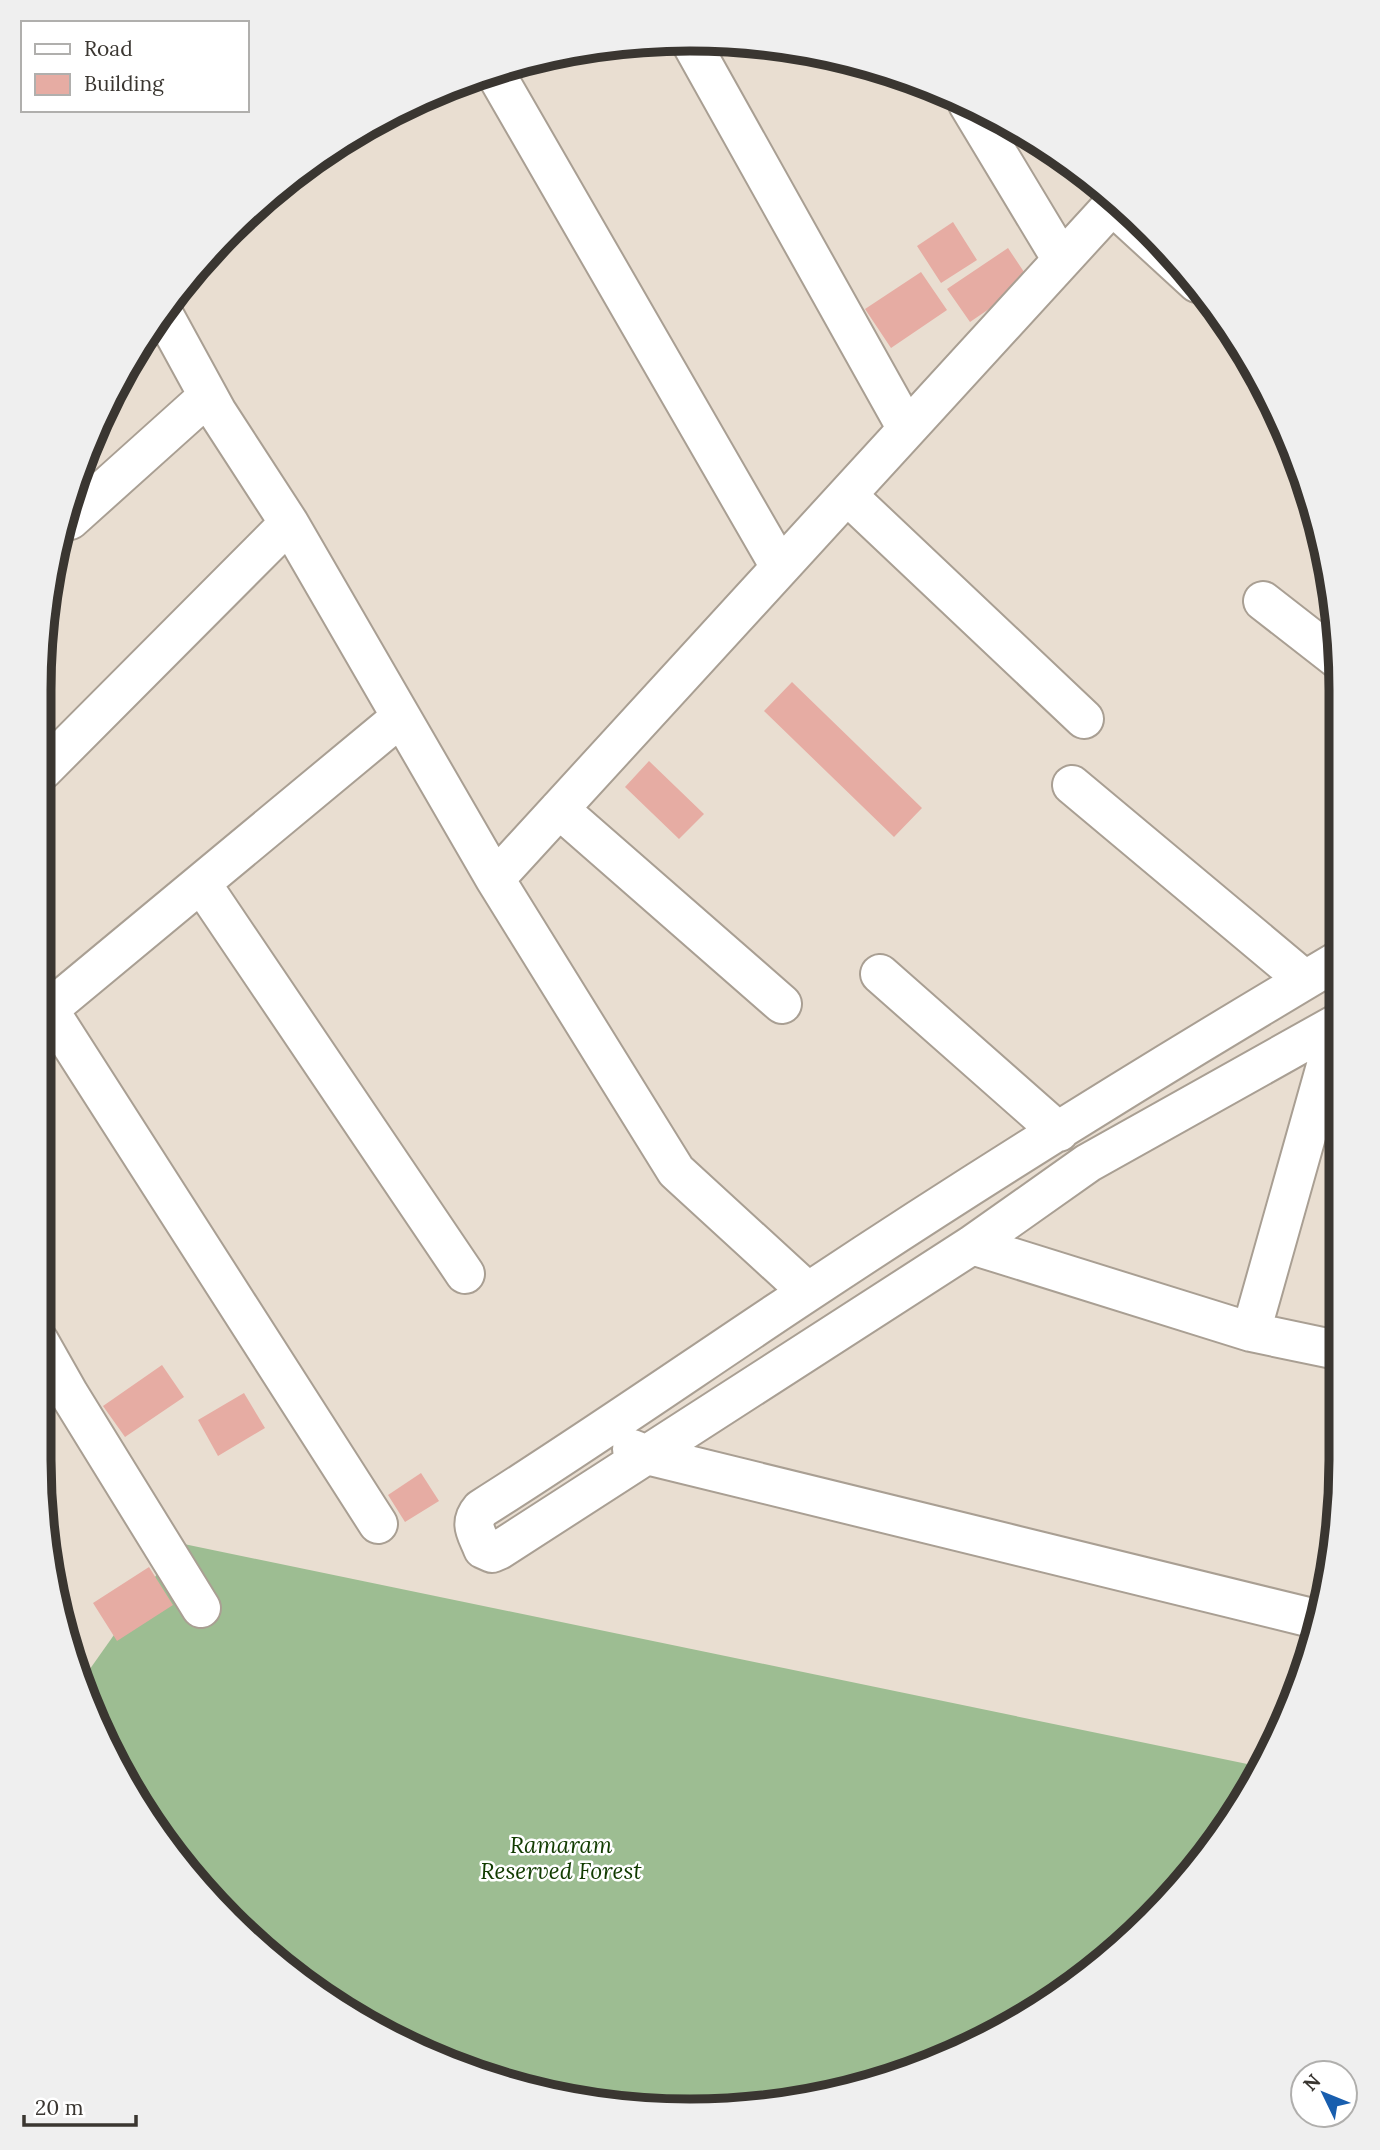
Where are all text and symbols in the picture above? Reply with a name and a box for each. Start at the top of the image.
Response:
legend [21,21,248,112]
text: Road [84,35,133,62]
text: Building [84,70,164,97]
park label: Ramaram Reserved Forest [480,1830,642,1885]
north arrow [1289,2059,1359,2129]
text: N [1298,2069,1326,2096]
scale bar [24,2084,136,2128]
text: 20 m [35,2094,84,2121]

